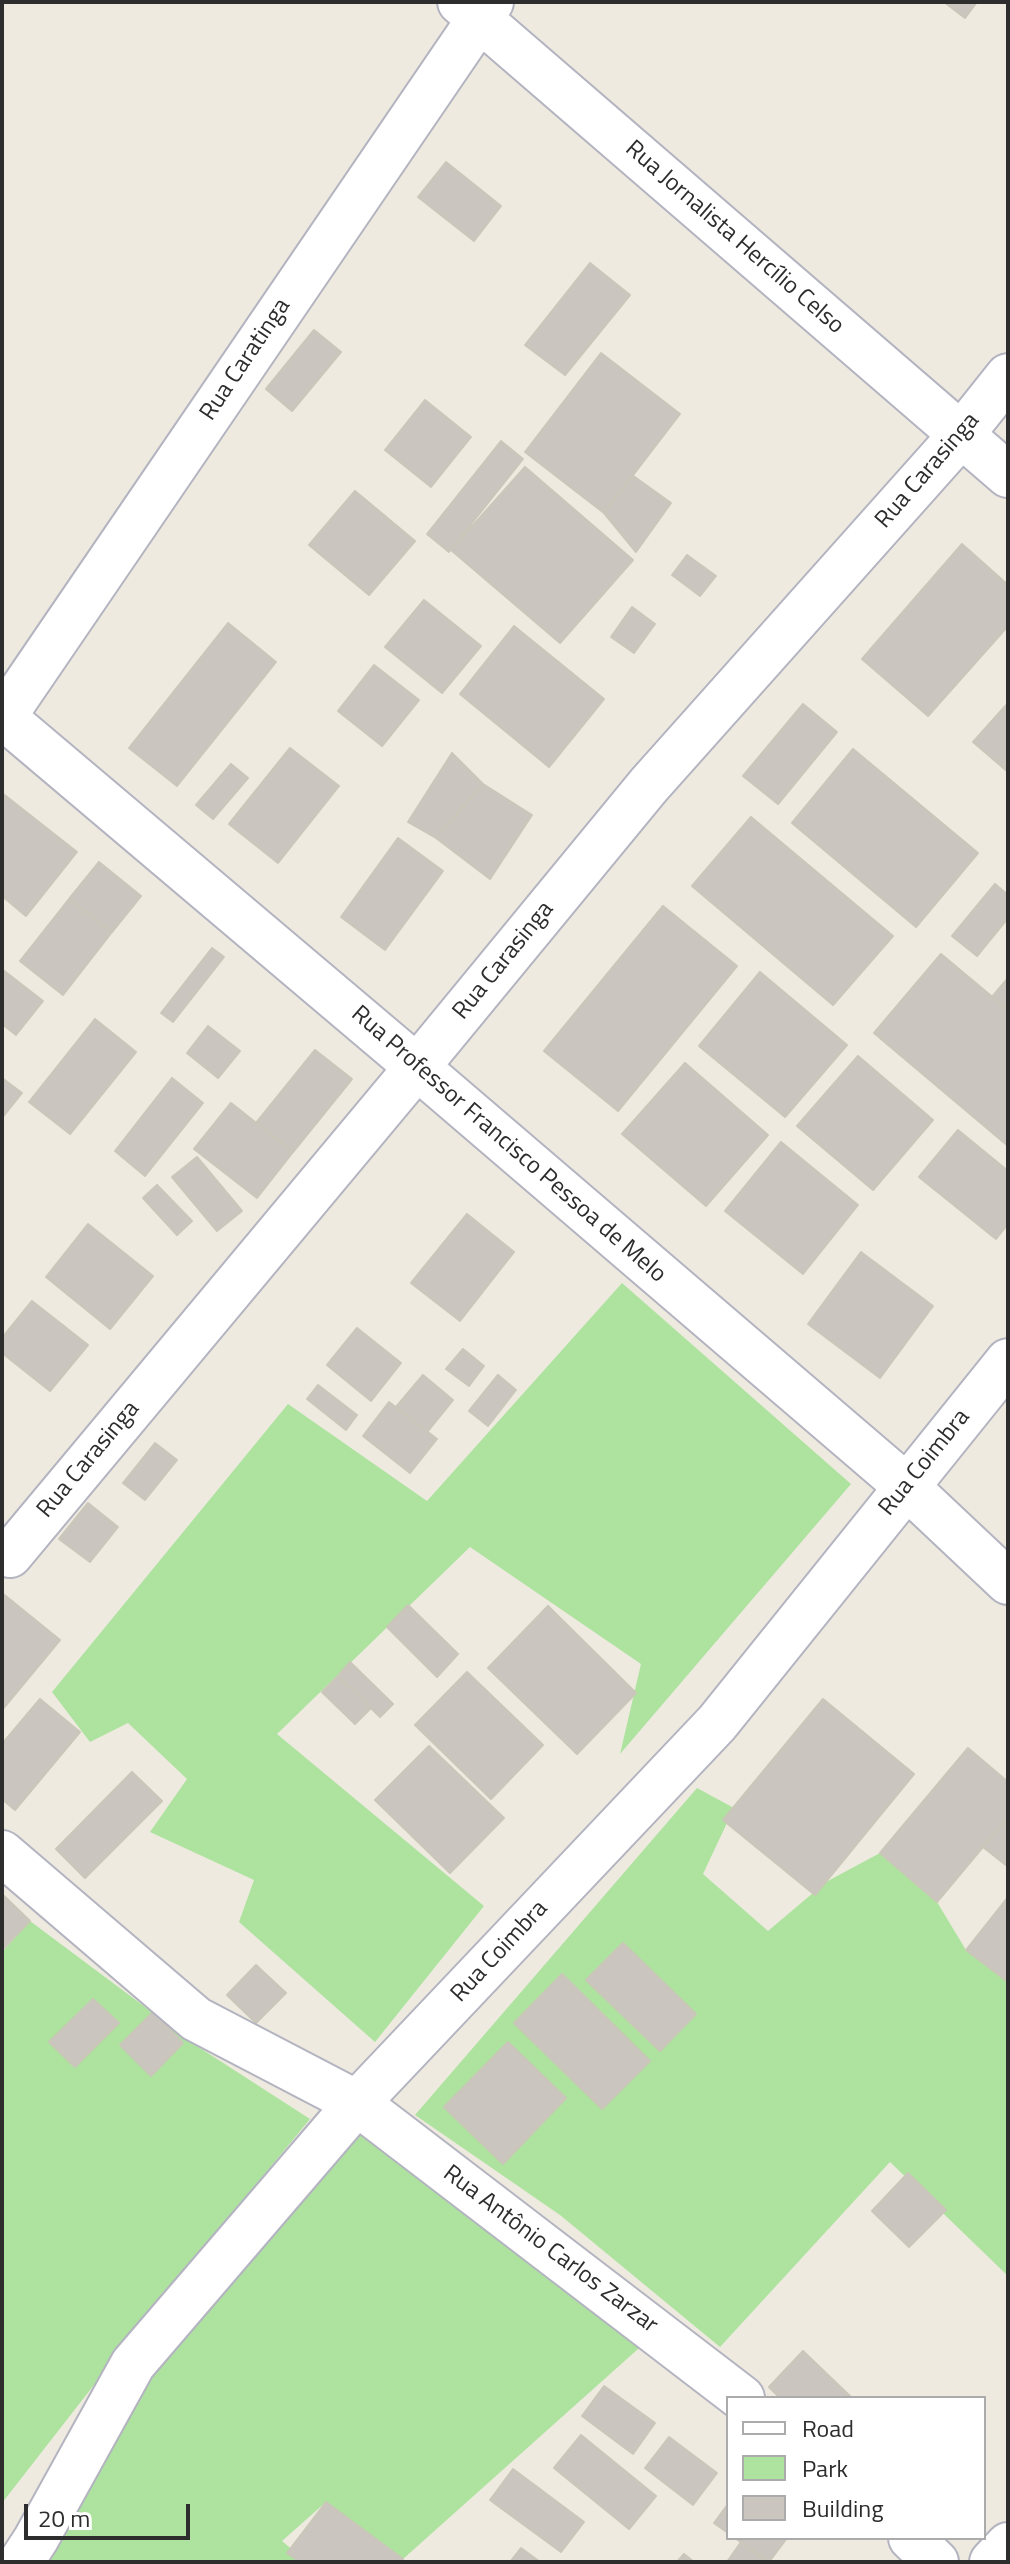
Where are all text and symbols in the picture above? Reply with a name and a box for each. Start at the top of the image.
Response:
street label: Rua Jornalista Hercílio Celso [619,135,849,341]
street label: Rua Caratinga [195,293,297,427]
street label: Rua Carasinga [870,407,986,535]
street label: Rua Carasinga [448,896,560,1026]
street label: Rua Professor Francisco Pessoa de Melo [345,1000,671,1290]
street label: Rua Carasinga [32,1396,146,1524]
street label: Rua Coimbra [873,1404,977,1522]
street label: Rua Coimbra [446,1895,554,2009]
street label: Rua Antônio Carlos Zarzar [437,2160,663,2340]
legend [726,2396,986,2540]
text: Road [802,2410,854,2446]
text: Park [802,2450,848,2486]
scale bar [28,2488,194,2538]
text: Building [802,2490,884,2526]
text: 20 m [38,2500,90,2536]

